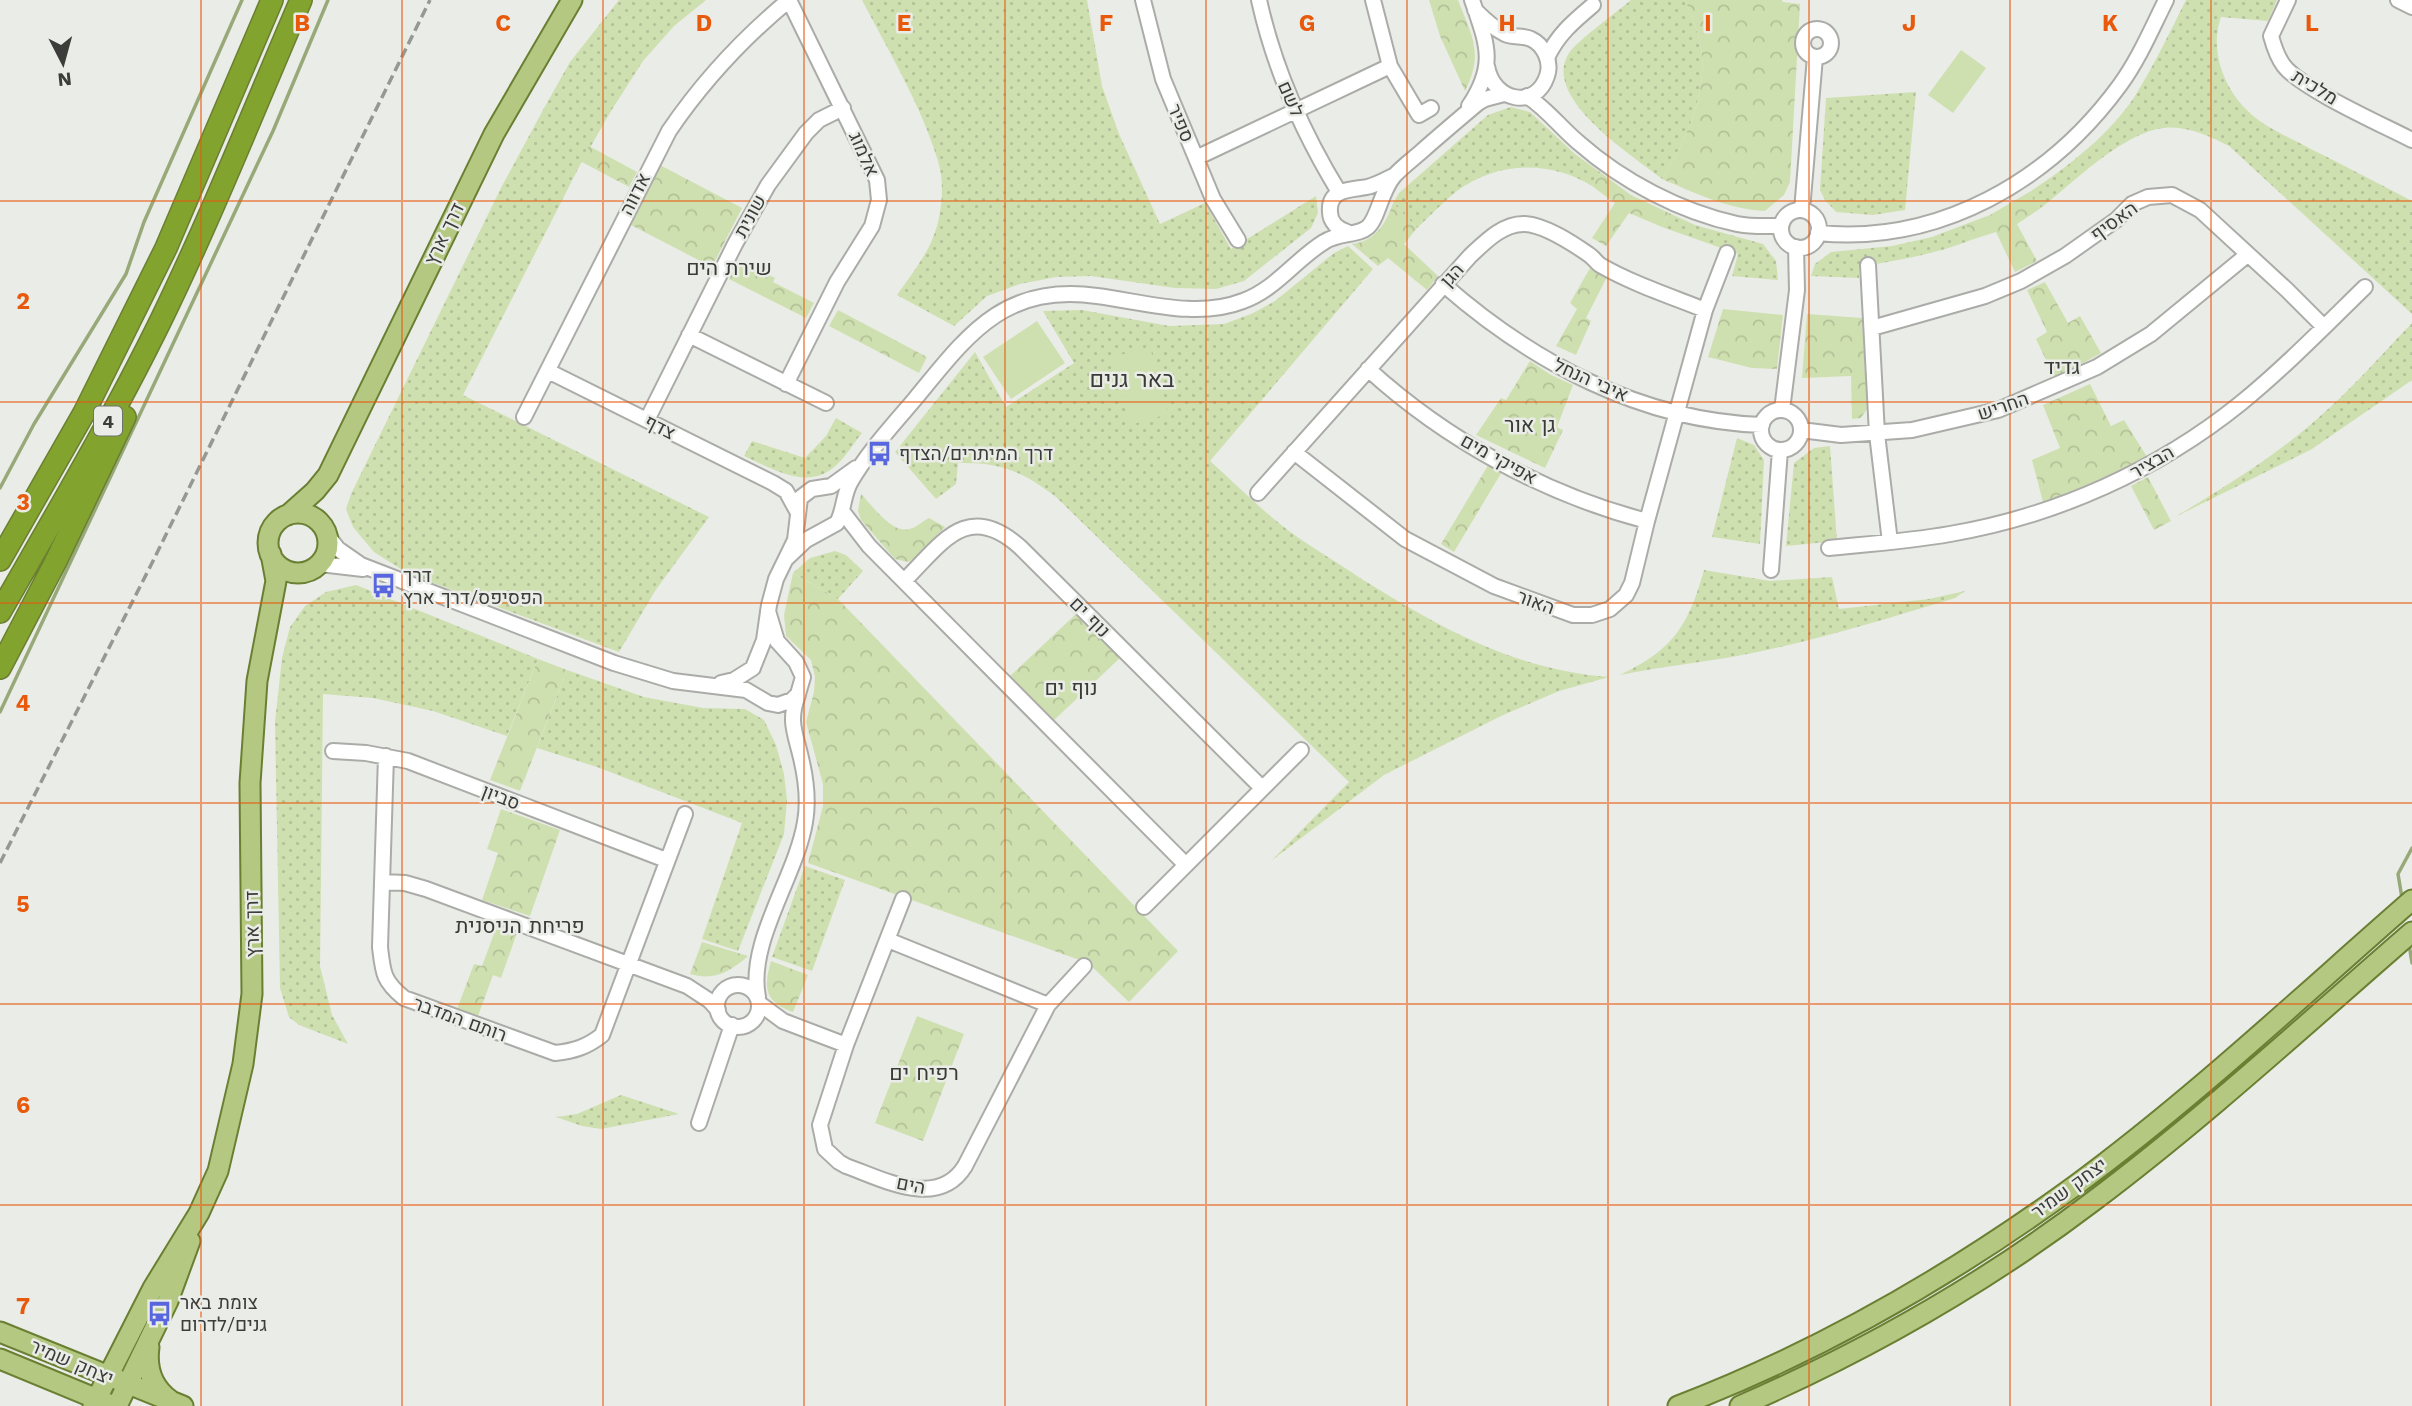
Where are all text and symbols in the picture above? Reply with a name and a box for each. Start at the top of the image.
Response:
text: B [294,10,310,37]
text: C [495,10,511,37]
text: D [696,10,712,37]
text: E [897,10,911,37]
text: F [1099,10,1113,37]
text: G [1299,10,1315,37]
text: H [1498,10,1516,37]
text: I [1704,10,1712,37]
text: J [1902,10,1916,37]
text: K [2102,10,2118,37]
text: L [2305,10,2319,37]
north arrow [28,28,98,98]
street label: מלכית [2288,64,2342,110]
text: N [57,67,73,92]
street label: לשם [1273,77,1309,121]
street label: ספיר [1163,101,1199,145]
street label: אלמוג [844,128,884,180]
street label: אדווה [615,169,655,219]
street label: שונית [729,191,771,241]
street label: האסיף [2086,196,2142,246]
street label: דרך ארץ [419,199,469,269]
district label: שירת הים [686,255,772,280]
street label: הגן [1435,258,1469,292]
text: 2 [16,288,30,315]
street label: איבי הנחל [1550,353,1632,407]
district label: גדיד [2044,354,2080,379]
district label: באר גנים [1090,366,1174,393]
street label: החריש [1974,387,2032,425]
road number: 4 [94,407,122,436]
street label: צדף [641,410,679,444]
district label: גן אור [1504,412,1556,437]
street label: אפיקי מים [1457,429,1541,489]
bus stop icon: דרך המיתרים/הצדף [865,439,893,467]
street label: הבציר [2126,440,2178,484]
place label: דרך המיתרים/הצדף [899,442,1053,465]
text: 3 [16,489,30,516]
place label: דרך הפסיפס/דרך ארץ [403,564,543,609]
bus stop icon: דרך הפסיפס/דרך ארץ [369,572,397,600]
street label: האור [1514,585,1558,619]
street label: נוף ים [1065,592,1115,642]
district label: נוף ים [1044,675,1098,700]
text: 4 [16,690,31,717]
street label: סביון [479,779,523,815]
street label: דרך ארץ [240,890,264,958]
text: 5 [16,891,30,918]
district label: פריחת הניסנית [455,913,585,938]
street label: רותם המדבר [410,991,510,1047]
district label: רפיח ים [889,1060,959,1085]
text: 6 [16,1092,30,1119]
street label: יצחק שמיר [2027,1153,2111,1223]
street label: הים [895,1171,927,1199]
place label: צומת באר גנים/לדרום [180,1291,267,1336]
text: 7 [16,1293,30,1320]
bus stop icon: צומת באר גנים/לדרום [146,1299,174,1327]
street label: יצחק שמיר [27,1334,117,1390]

